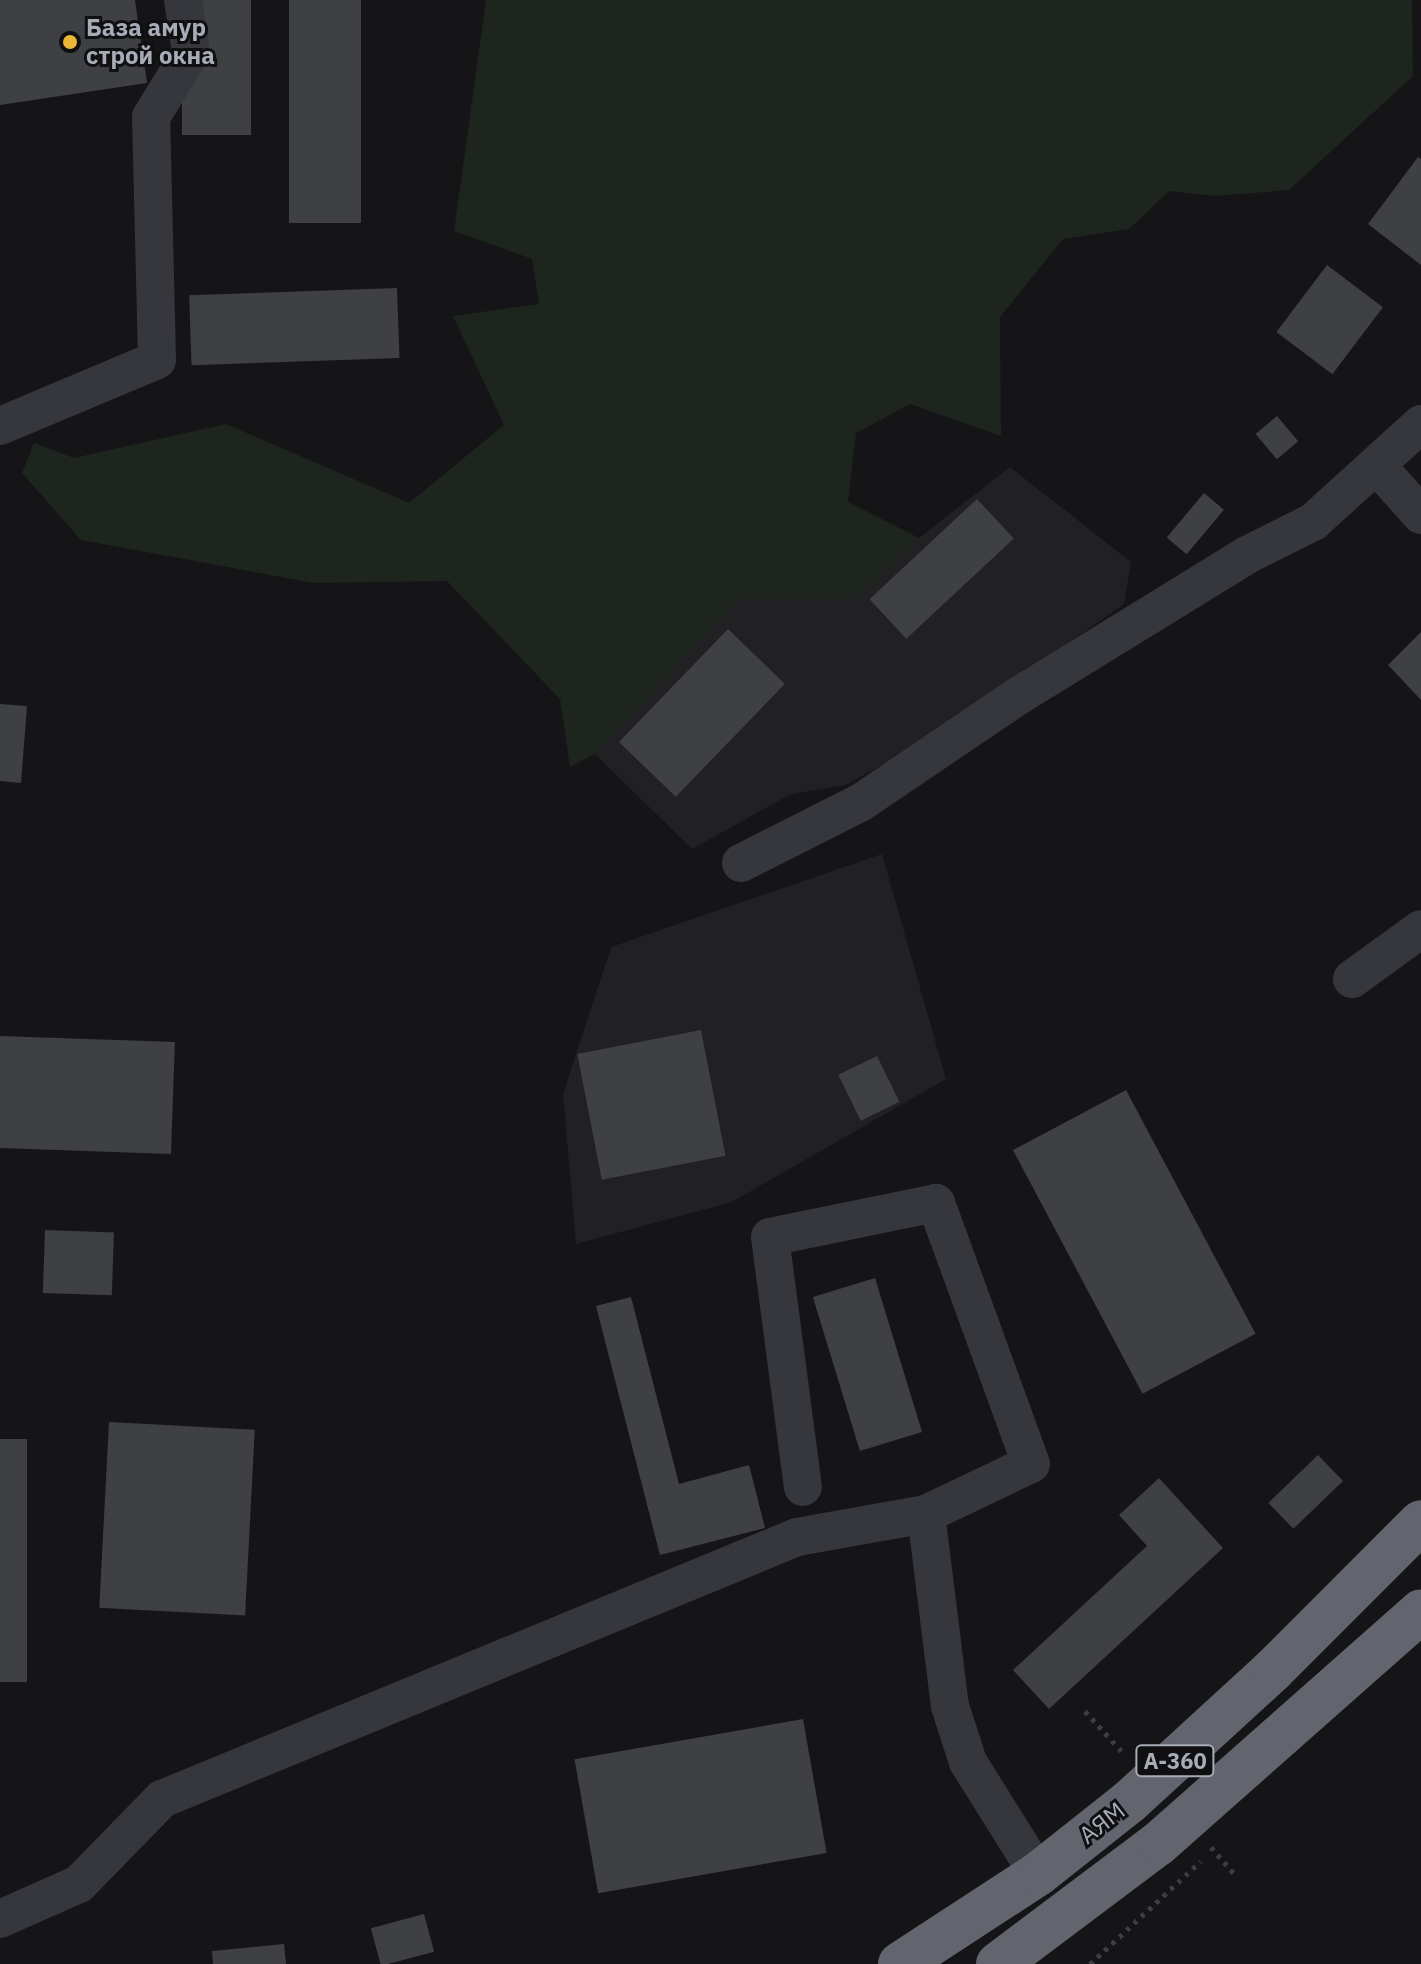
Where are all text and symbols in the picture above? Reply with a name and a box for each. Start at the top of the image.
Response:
place label: База амур строй окна [86,14,215,70]
marker: База амур строй окна [61,33,79,51]
road number: А-360 [1135,1743,1215,1779]
street label: АЯМ [1073,1796,1131,1850]

